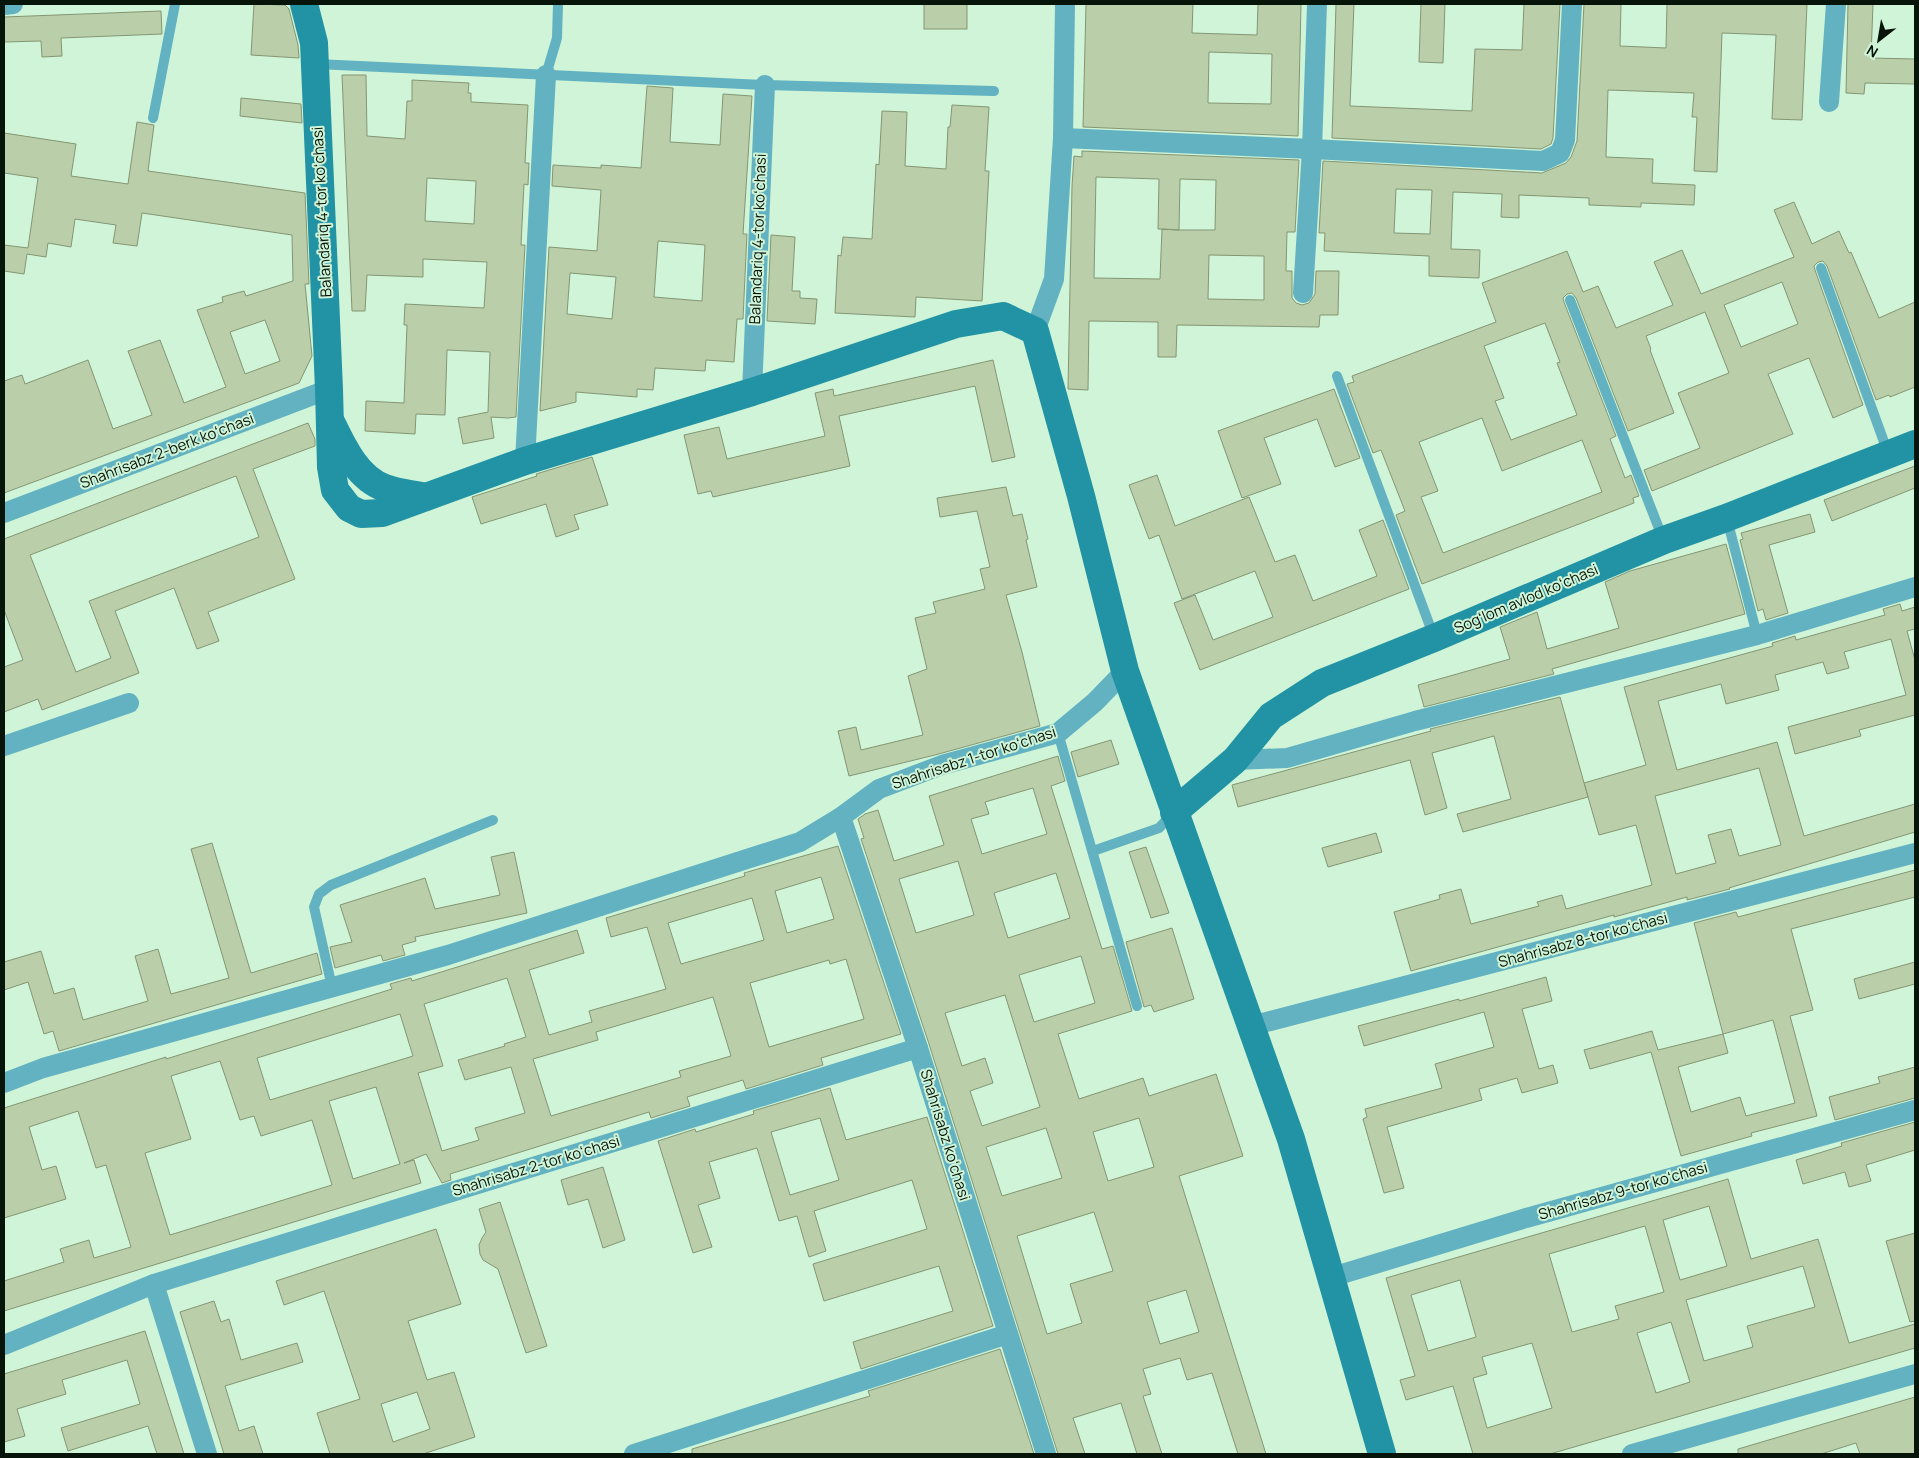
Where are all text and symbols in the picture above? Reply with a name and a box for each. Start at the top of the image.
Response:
north arrow [1854,15,1904,65]
text: N [1863,41,1881,62]
street label: Balandariq 4-tor koʻchasi [307,126,336,298]
street label: Balandariq 4-tor koʻchasi [744,153,771,325]
street label: Shahrisabz 2-berk koʻchasi [77,408,257,493]
street label: Sogʻlom avlod koʻchasi [1450,559,1601,638]
street label: Shahrisabz 1-tor koʻchasi [889,721,1059,794]
street label: Shahrisabz 8-tor koʻchasi [1496,907,1670,972]
street label: Shahrisabz koʻchasi [915,1067,975,1203]
street label: Shahrisabz 2-tor koʻchasi [449,1130,622,1201]
street label: Shahrisabz 9-tor koʻchasi [1536,1156,1710,1225]

